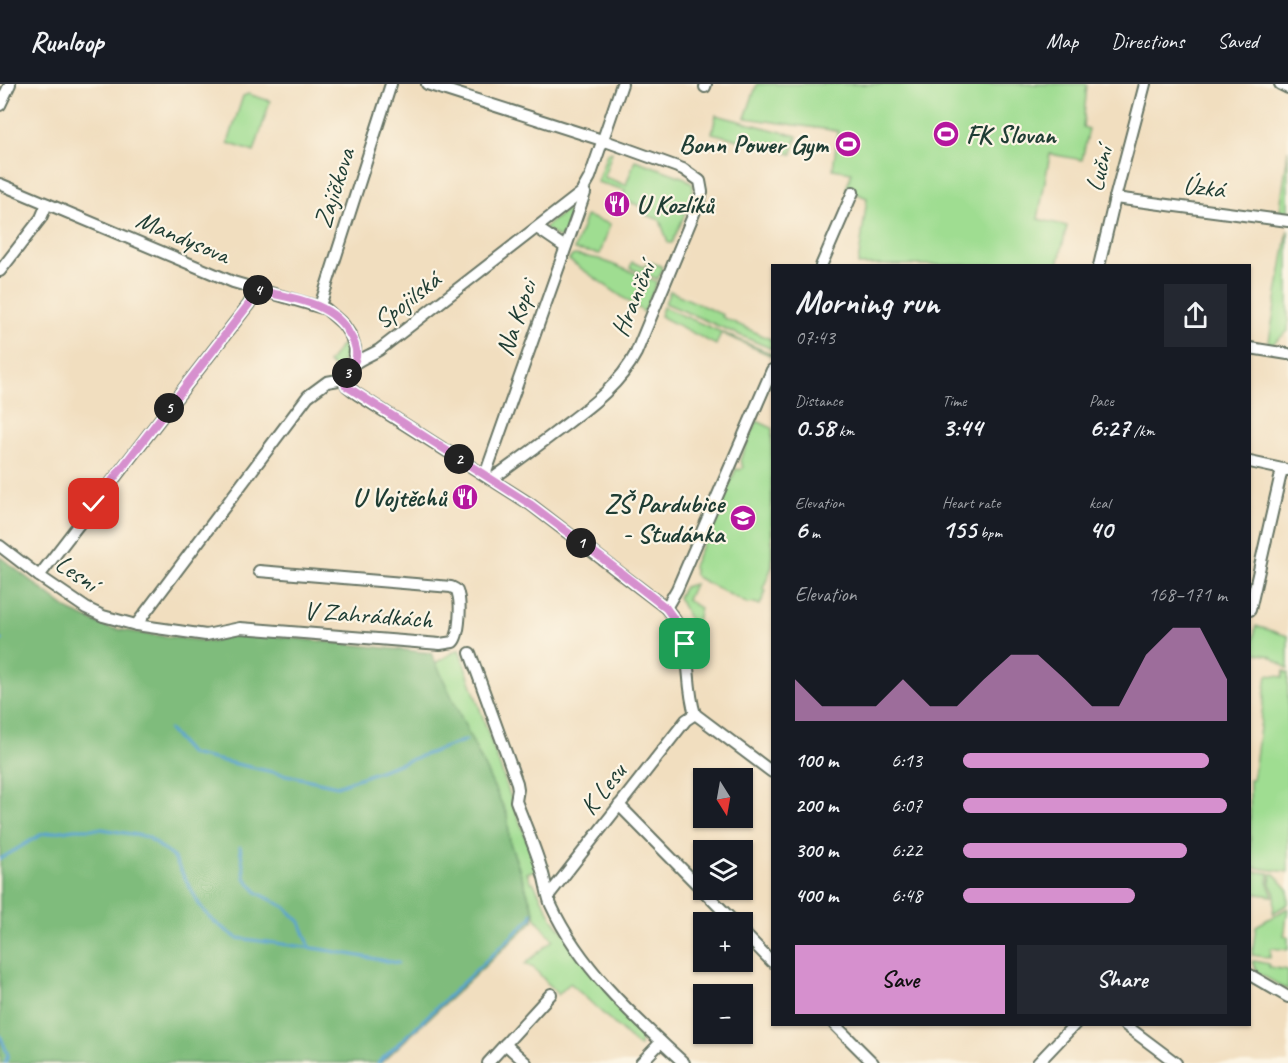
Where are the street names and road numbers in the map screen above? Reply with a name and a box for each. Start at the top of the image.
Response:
street label: Luční [1077,138,1122,195]
street label: Zajíčkova [306,143,363,232]
street label: Úzká [1181,168,1229,206]
street label: Mandysova [131,203,237,272]
street label: Hraniční [603,252,665,341]
street label: Spojilská [367,262,449,336]
street label: Na Kopci [488,273,545,360]
street label: Lesní [49,547,109,602]
street label: V Zahrádkách [303,594,435,636]
street label: K Lesu [572,754,635,822]

